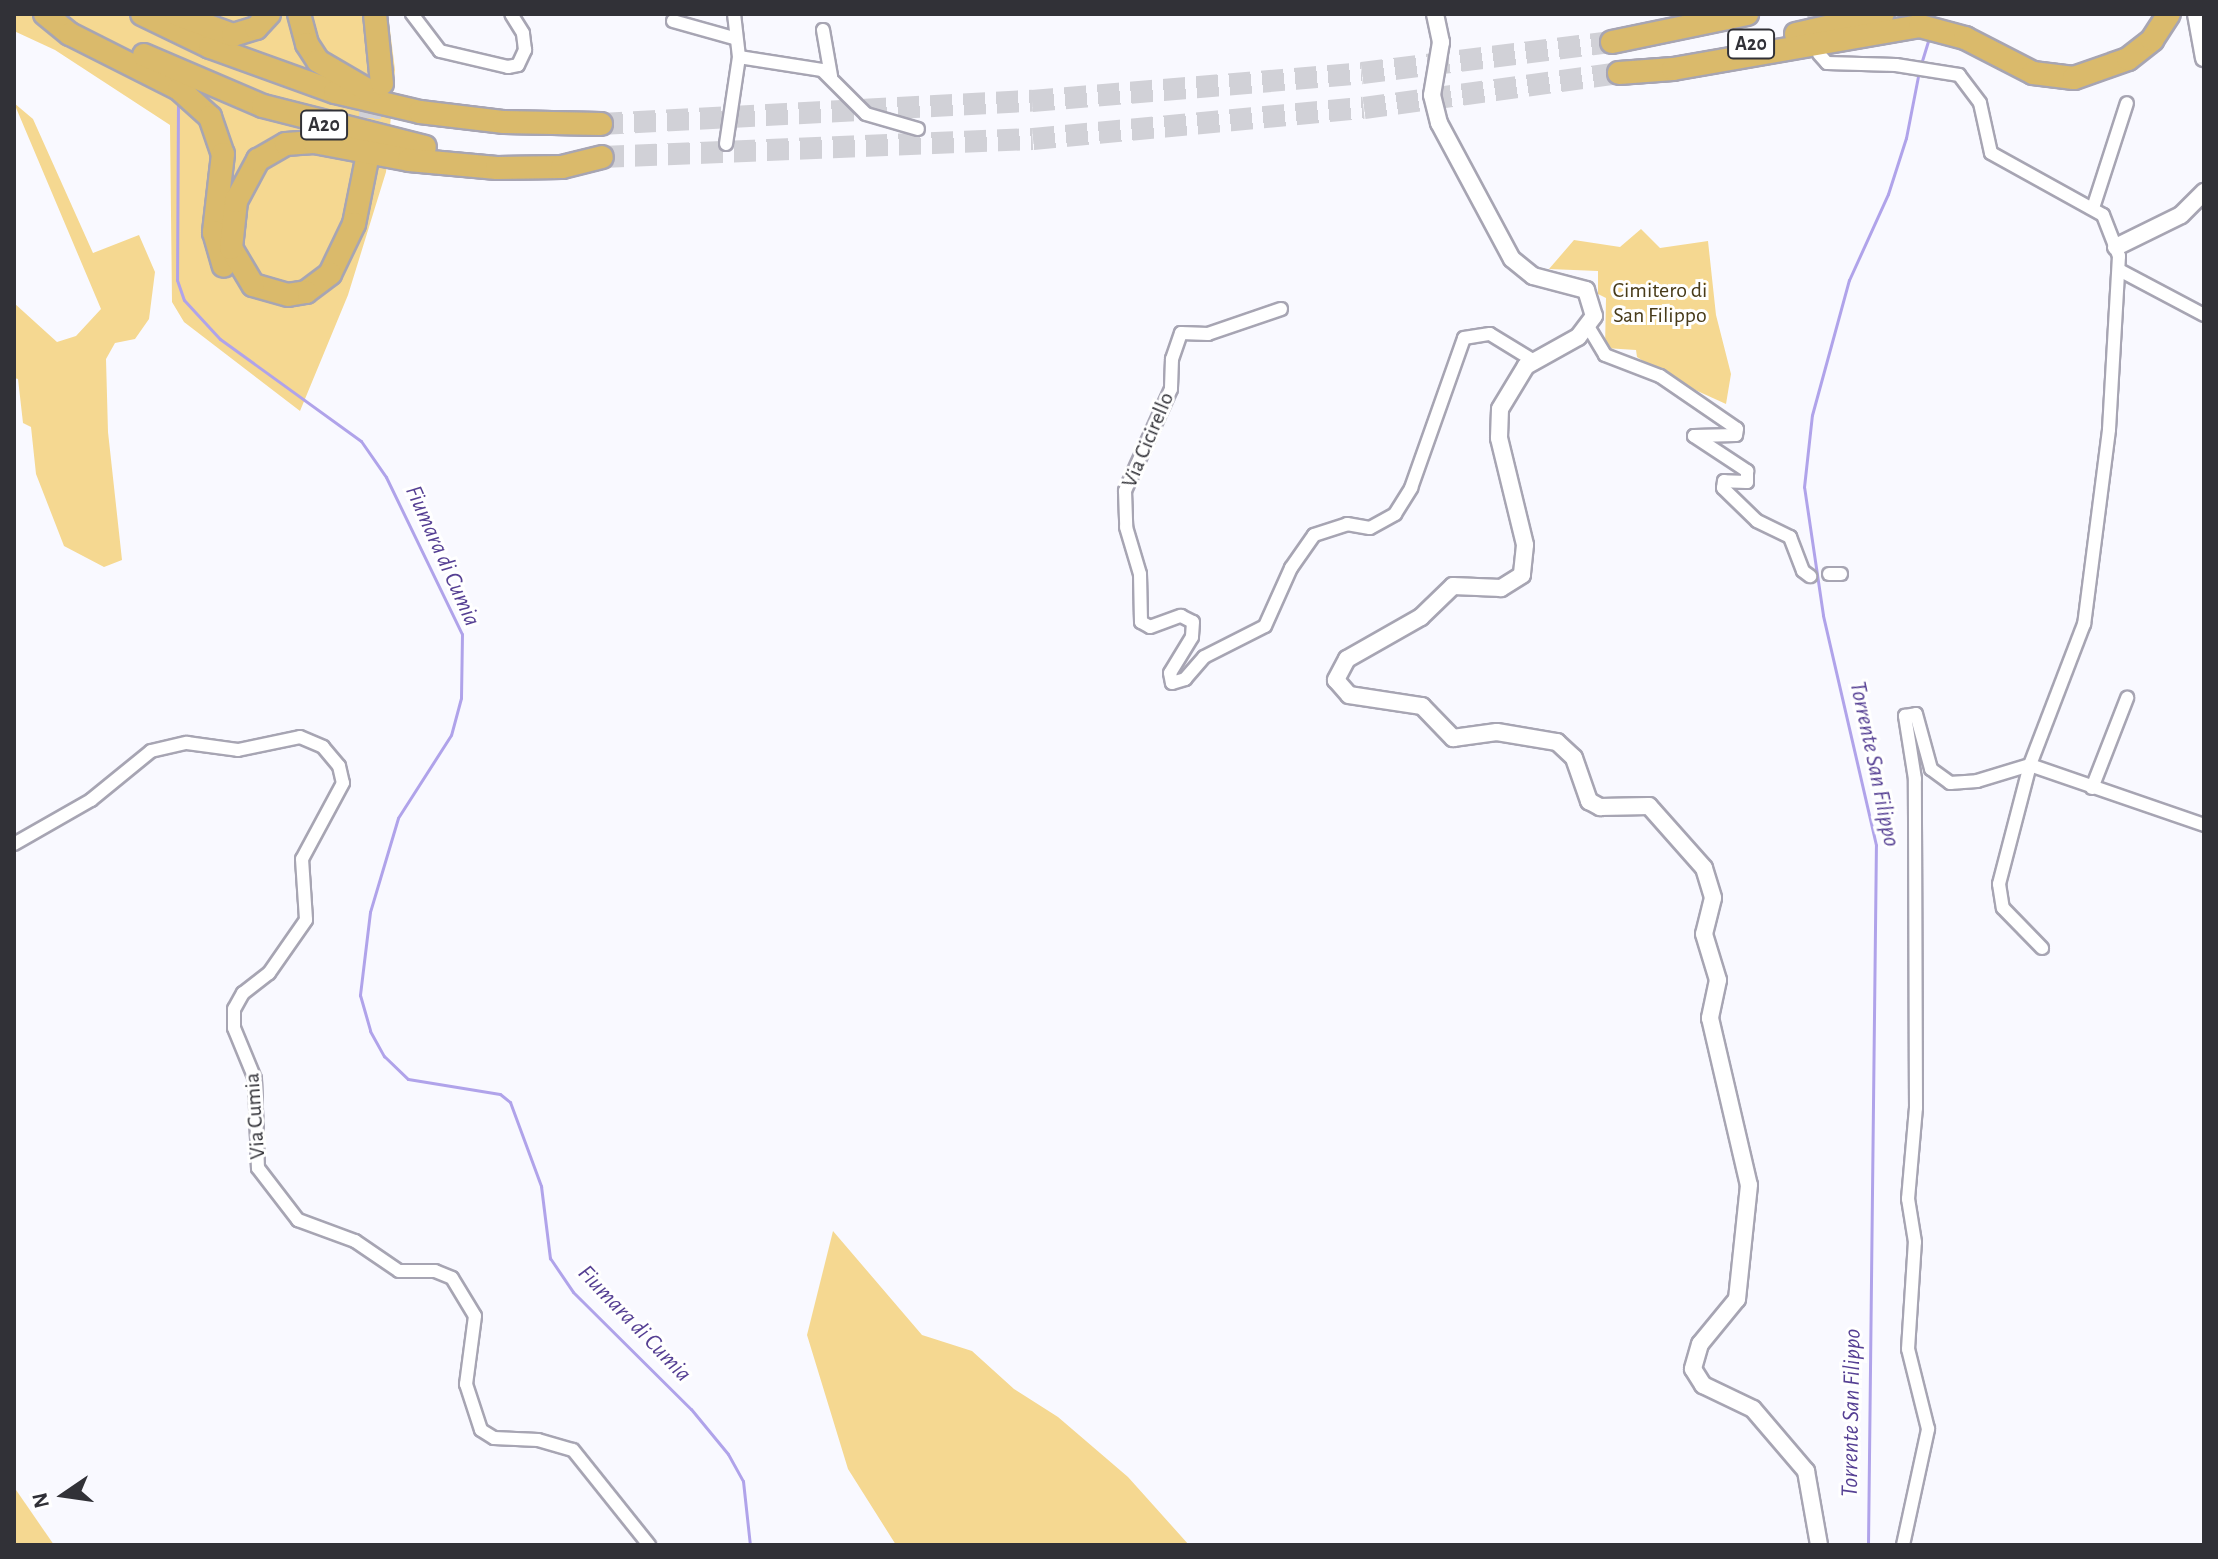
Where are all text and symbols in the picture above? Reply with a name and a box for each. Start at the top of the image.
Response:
road number: A20 [1727,28,1775,60]
road number: A20 [300,109,348,141]
park label: Cimitero di San Filippo [1613,277,1707,328]
street label: Via Cicirello [1116,388,1180,492]
water label: Fiumara di Cumia [398,481,486,631]
water label: Torrente San Filippo [1842,679,1906,849]
street label: Via Cumia [239,1072,271,1160]
water label: Fiumara di Cumia [571,1260,697,1388]
water label: Torrente San Filippo [1836,1329,1868,1497]
north arrow [24,1455,104,1535]
text: N [28,1490,53,1510]

